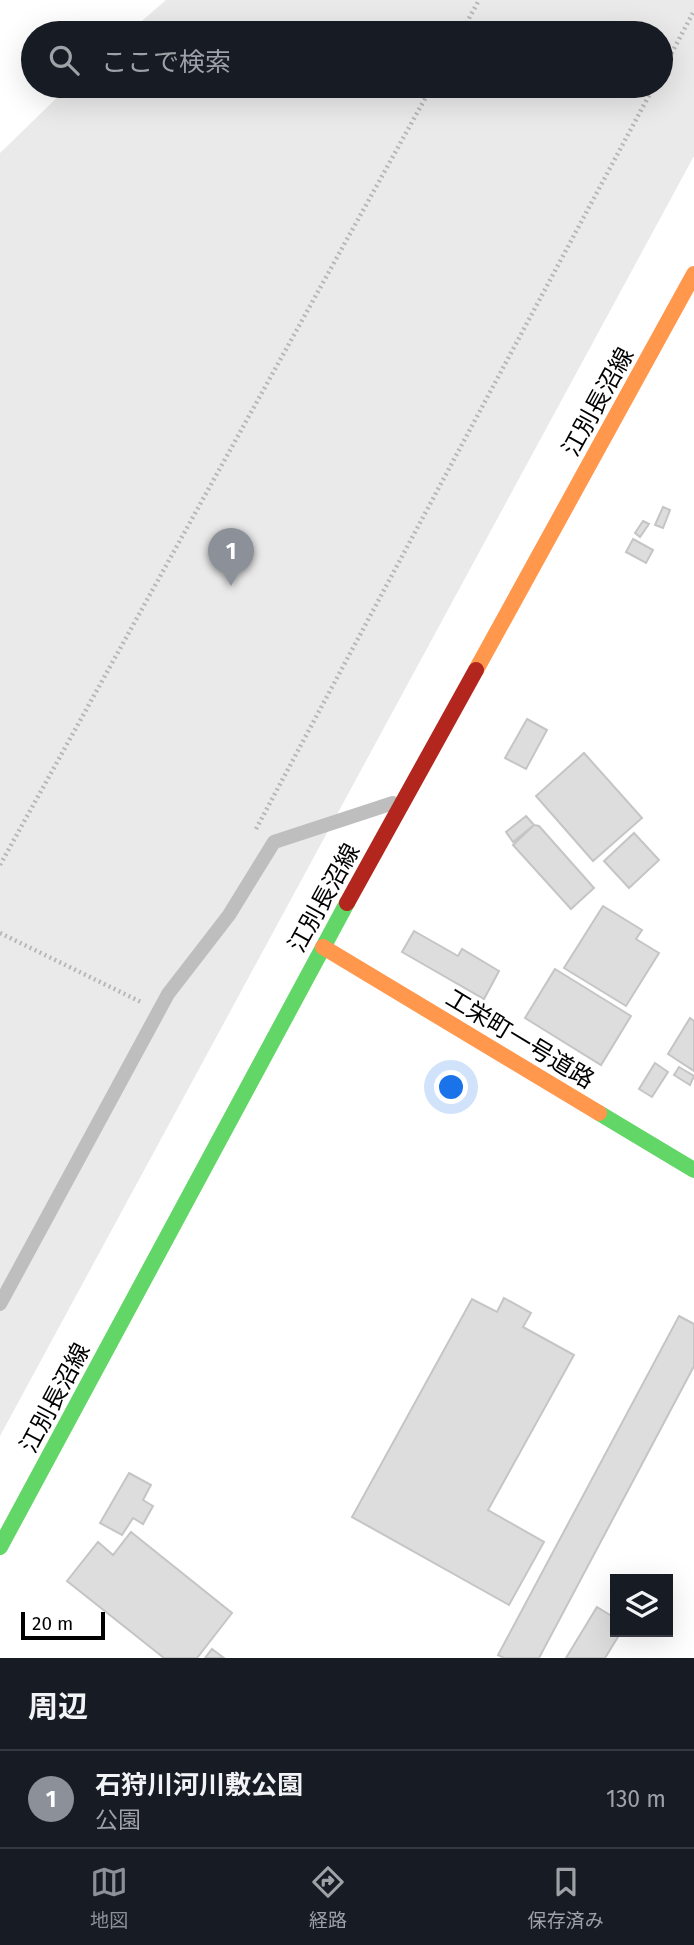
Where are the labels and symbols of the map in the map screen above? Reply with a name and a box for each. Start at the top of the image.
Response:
street label: 江別長沼線 [557,343,639,461]
pin: 1 [208,528,254,586]
street label: 江別長沼線 [283,839,365,957]
street label: 工栄町一号道路 [441,984,599,1094]
your location [434,1070,468,1104]
street label: 江別長沼線 [14,1338,96,1458]
scale bar [21,1609,105,1641]

